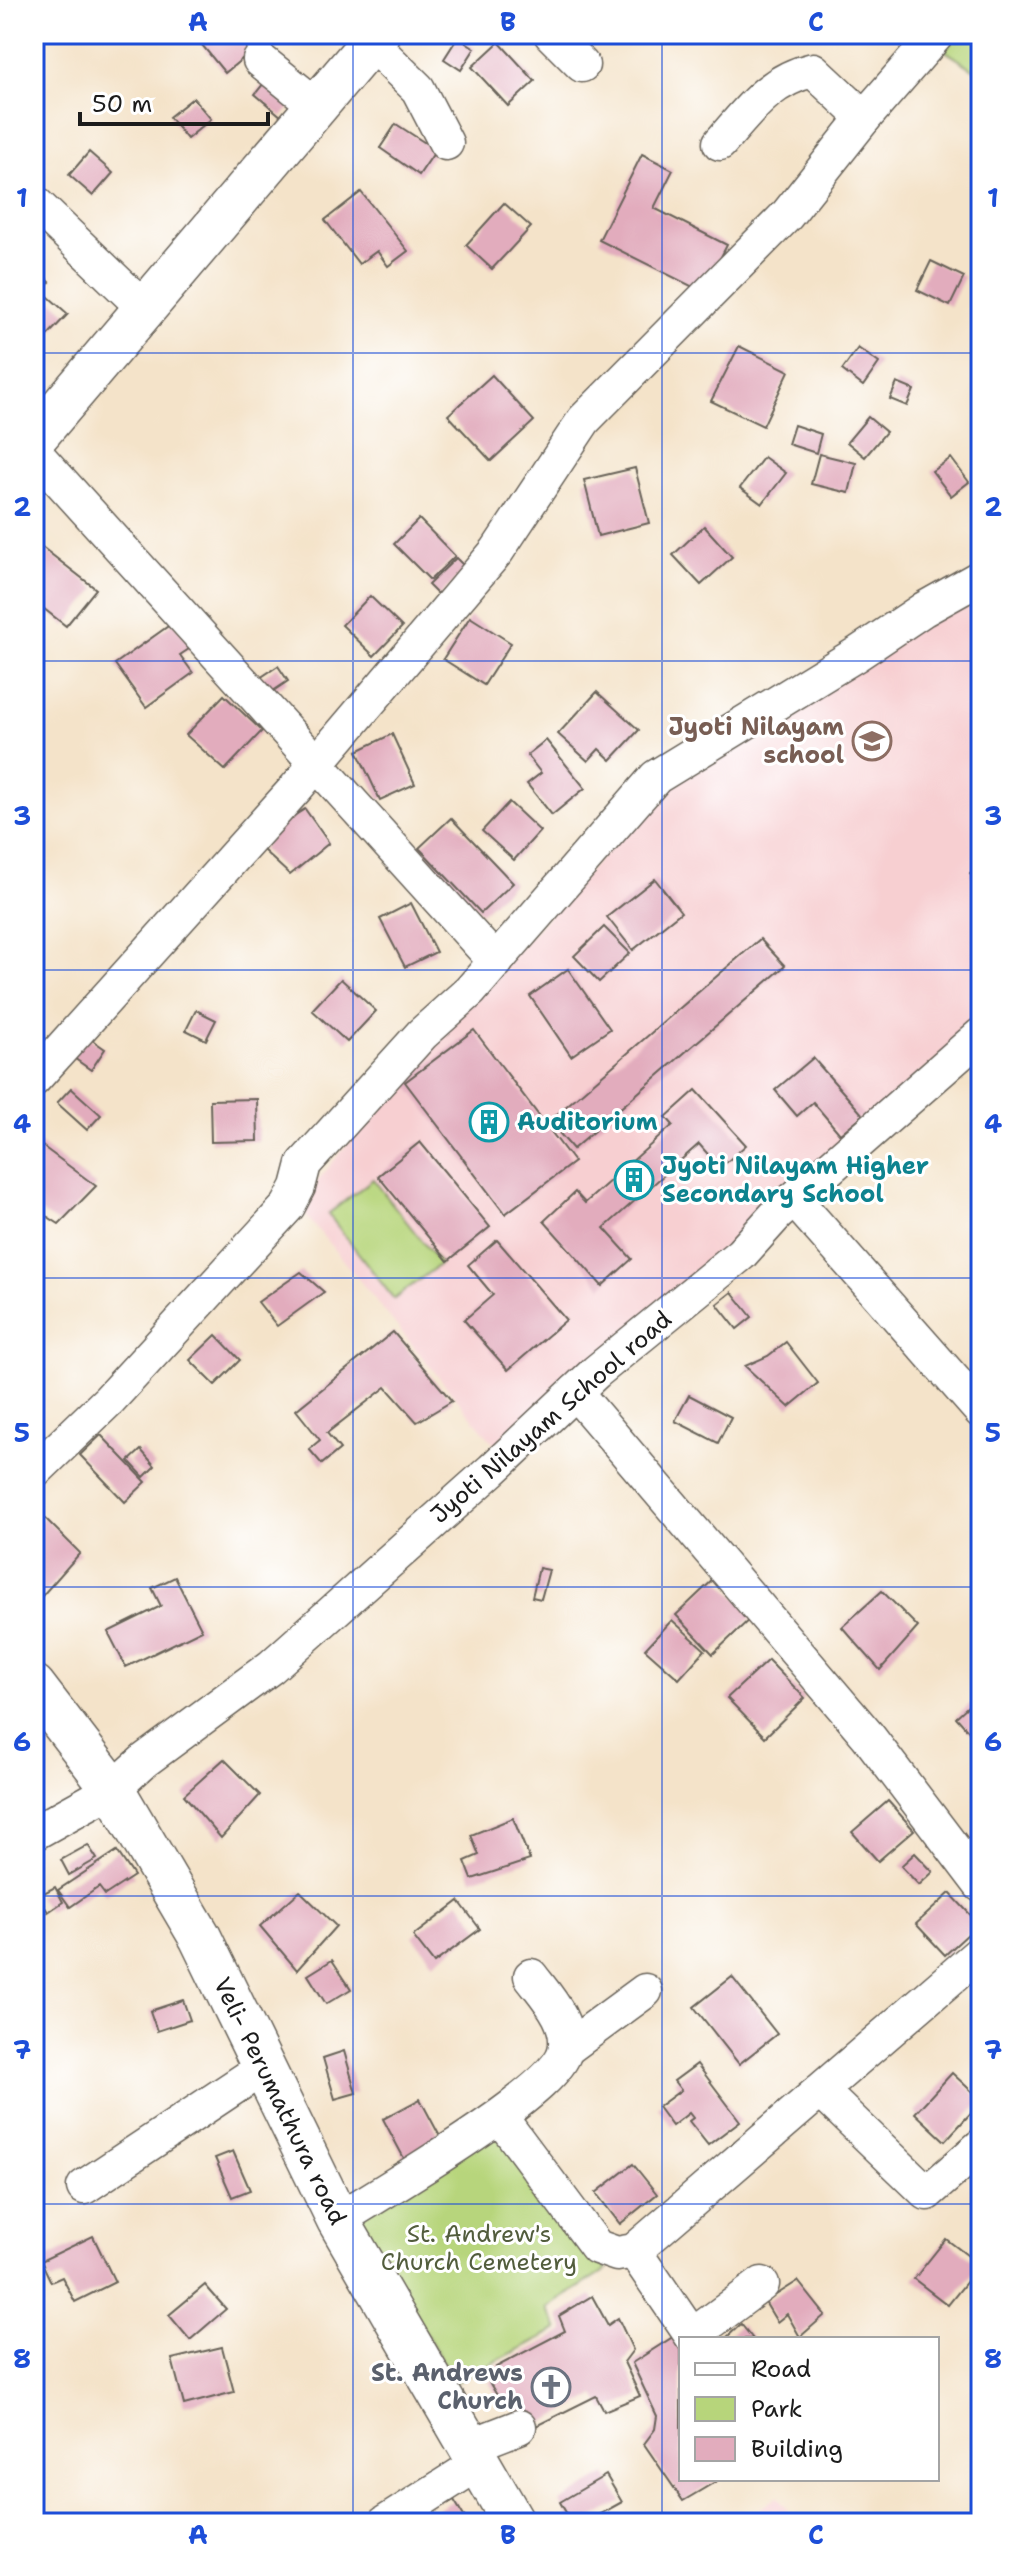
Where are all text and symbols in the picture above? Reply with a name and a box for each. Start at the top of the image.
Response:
text: A [188,4,208,39]
text: B [500,4,516,39]
text: C [808,4,824,39]
scale bar [80,76,268,126]
text: 50 m [92,88,152,120]
text: 1 [16,180,28,215]
text: 1 [987,180,999,215]
text: 2 [13,489,31,524]
text: 2 [984,489,1002,524]
place label: Jyoti Nilayam school [668,711,844,771]
school or university icon: Jyoti Nilayam school [851,720,893,762]
text: 3 [13,798,31,833]
text: 3 [984,798,1002,833]
building icon: Auditorium [468,1101,510,1143]
text: 4 [13,1106,31,1141]
place label: Auditorium [517,1106,658,1138]
text: 4 [984,1106,1002,1141]
place label: Jyoti Nilayam Higher Secondary School [662,1150,929,1210]
building icon: Jyoti Nilayam Higher Secondary School [613,1159,655,1201]
street label: Jyoti Nilayam School road [424,1303,678,1531]
text: 5 [14,1415,30,1450]
text: 5 [985,1415,1001,1450]
text: 6 [13,1724,31,1759]
text: 6 [984,1724,1002,1759]
street label: Veli- Perumathura road [206,1972,354,2230]
text: 7 [13,2032,31,2067]
text: 7 [984,2032,1002,2067]
park label: St. Andrew's Church Cemetery [381,2218,577,2278]
legend [679,2337,939,2481]
text: 8 [13,2341,31,2376]
text: 8 [984,2341,1002,2376]
text: Road [751,2353,811,2385]
place label: St. Andrews Church [371,2357,523,2417]
church icon: St. Andrews Church [530,2366,572,2408]
text: Park [751,2393,803,2425]
text: Building [751,2433,843,2465]
text: A [188,2517,208,2552]
text: B [500,2517,516,2552]
text: C [808,2517,824,2552]

